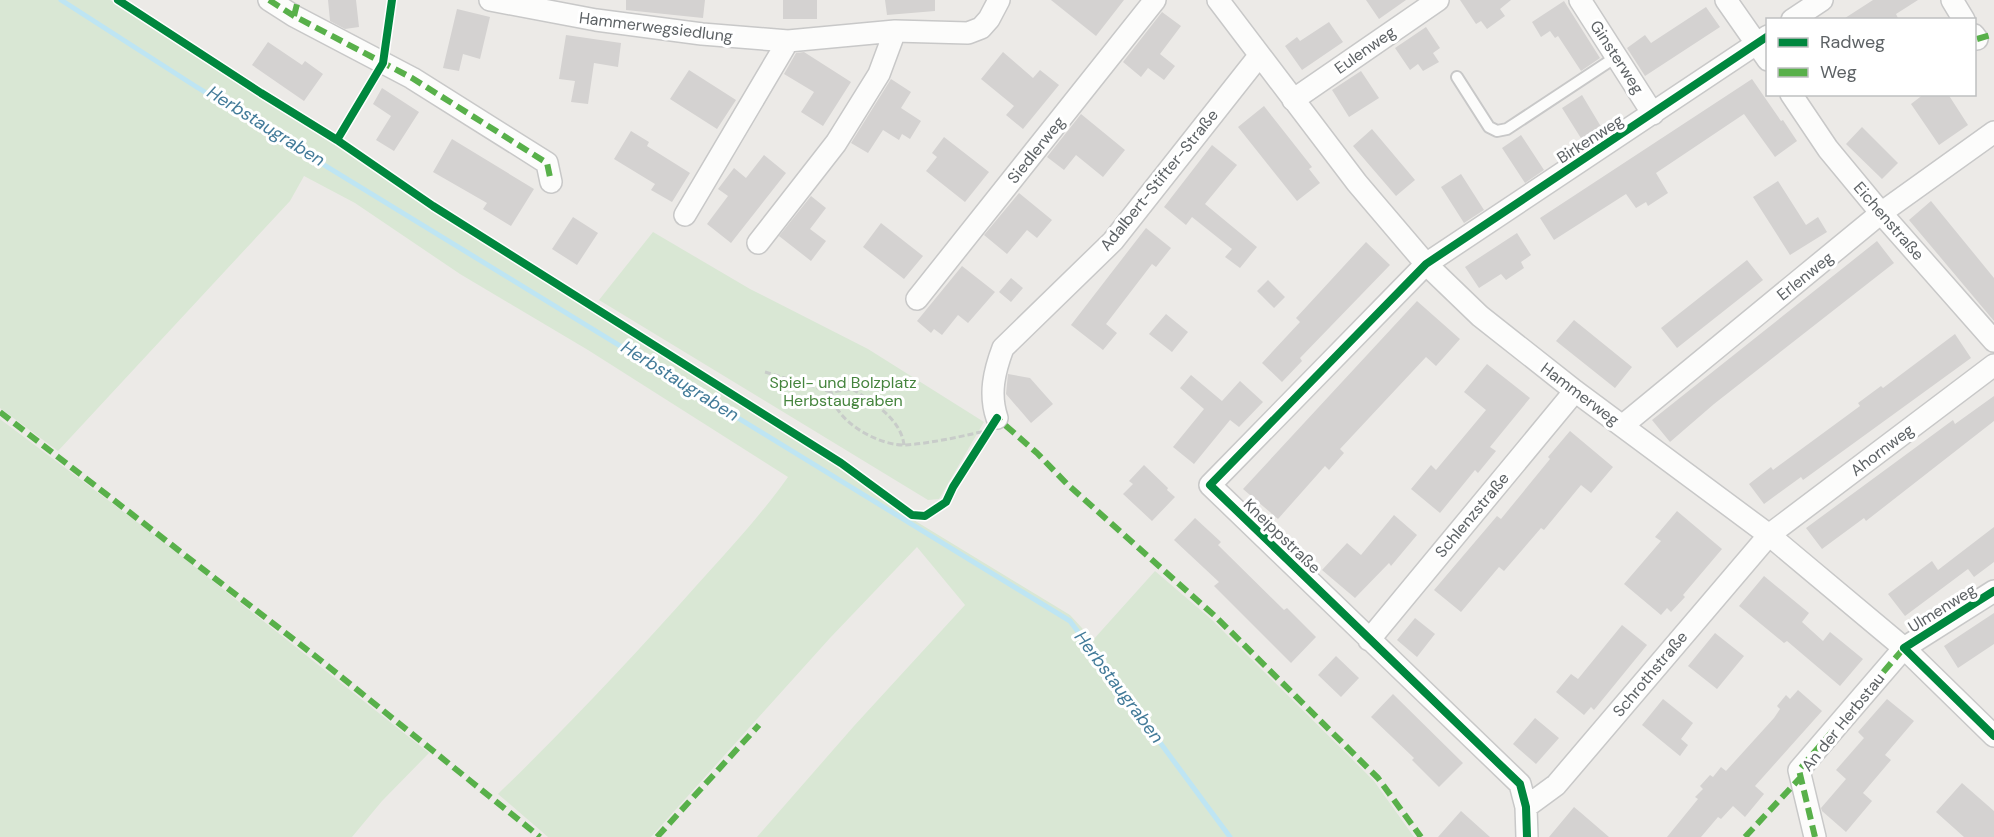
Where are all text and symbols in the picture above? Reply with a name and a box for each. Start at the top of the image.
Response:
street label: Hammerwegsiedlung [578,7,734,47]
street label: Ginsterweg [1585,16,1649,98]
legend [1766,18,1976,96]
street label: Eulenweg [1330,21,1400,79]
text: Radweg [1820,30,1885,54]
text: Weg [1820,60,1857,84]
water label: Herbstaugraben [202,80,330,172]
street label: Adalbert-Stifter-Straße [1095,105,1223,255]
street label: Birkenweg [1553,110,1627,168]
street label: Siedlerweg [1002,112,1070,188]
street label: Eichenstraße [1849,177,1929,265]
street label: Erlenweg [1772,247,1838,305]
water label: Herbstaugraben [616,335,744,427]
street label: Hammerweg [1537,358,1624,430]
park label: Spiel- und Bolzplatz Herbstaugraben [769,372,917,411]
street label: Ahornweg [1846,419,1918,481]
street label: Schlenzstraße [1430,468,1514,562]
street label: Kneippstraße [1239,494,1325,578]
street label: Ulmenweg [1904,579,1980,637]
water label: Herbstaugraben [1069,626,1169,748]
street label: Schrothstraße [1608,627,1692,721]
street label: An der Herbstau [1797,668,1889,776]

